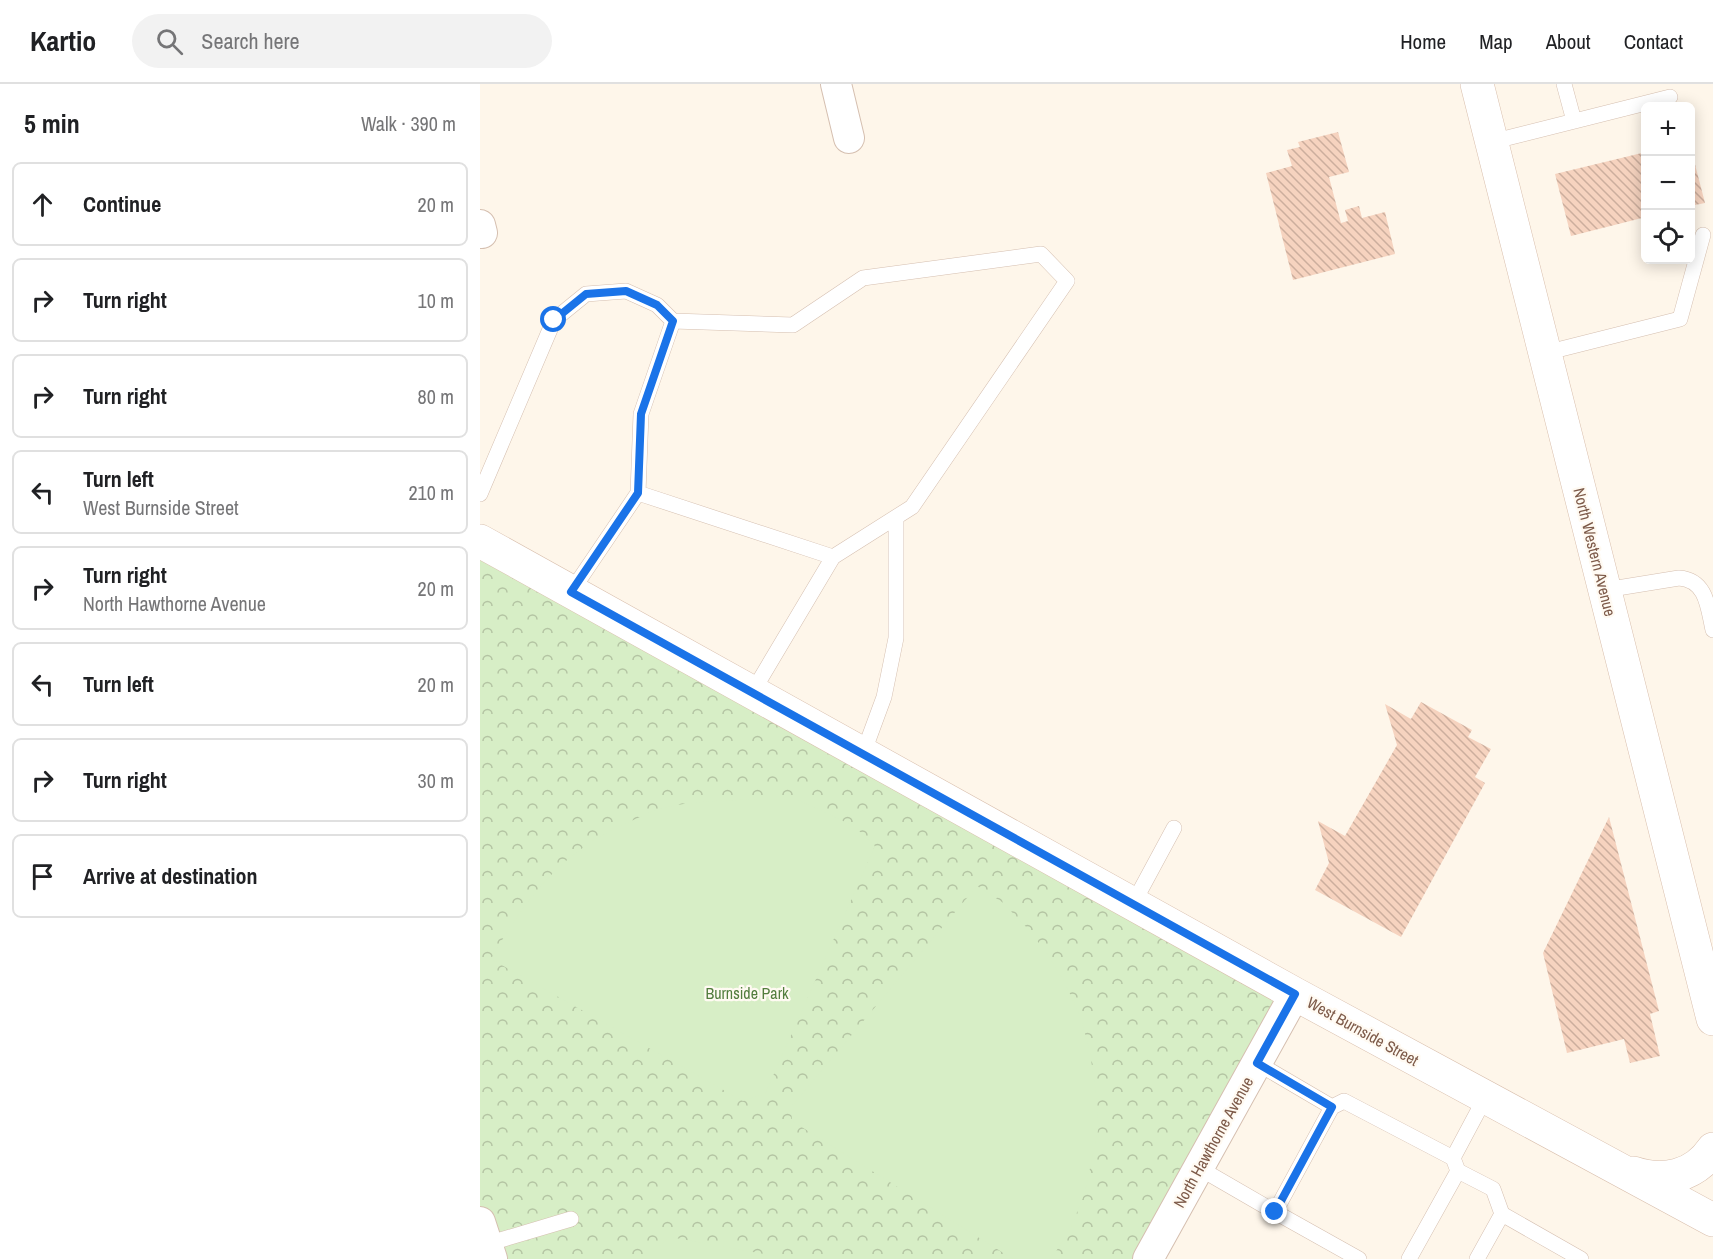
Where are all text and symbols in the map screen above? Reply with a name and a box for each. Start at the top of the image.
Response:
search box [132,14,552,68]
text: Kartio [30,22,96,60]
icon: search [153,25,186,58]
text: Search here [201,26,300,56]
text: Home [1400,27,1446,56]
text: Map [1479,27,1513,56]
text: About [1546,27,1591,56]
text: Contact [1624,27,1683,56]
map controls [1641,102,1695,264]
button: + [1641,102,1695,156]
text: 5 min [24,106,80,141]
text: Walk · 390 m [361,110,456,137]
button: − [1641,156,1695,210]
icon: ahead [26,188,59,221]
text: Continue [83,189,161,219]
text: 20 m [418,191,454,218]
button: locate [1641,210,1695,264]
icon: right [26,284,59,317]
text: Turn right [83,285,167,315]
text: 10 m [418,287,454,314]
route start [540,306,566,332]
icon: right [26,380,59,413]
text: Turn right [83,381,167,411]
text: 80 m [418,383,454,410]
text: Turn left [83,464,154,494]
icon: left [26,476,59,509]
text: 210 m [408,479,454,506]
street label: North Western Avenue [1568,486,1622,618]
text: West Burnside Street [83,494,239,521]
text: Turn right [83,560,167,590]
icon: right [26,572,59,605]
text: 20 m [418,575,454,602]
text: North Hawthorne Avenue [83,590,266,617]
icon: left [26,668,59,701]
text: Turn left [83,669,154,699]
text: 20 m [418,671,454,698]
icon: right [26,764,59,797]
text: Turn right [83,765,167,795]
text: 30 m [418,767,454,794]
icon: arrive [26,860,59,893]
text: Arrive at destination [83,861,257,891]
park label: Burnside Park [705,982,789,1004]
street label: West Burnside Street [1303,991,1423,1071]
street label: North Hawthorne Avenue [1168,1073,1258,1211]
route end [1261,1198,1287,1224]

